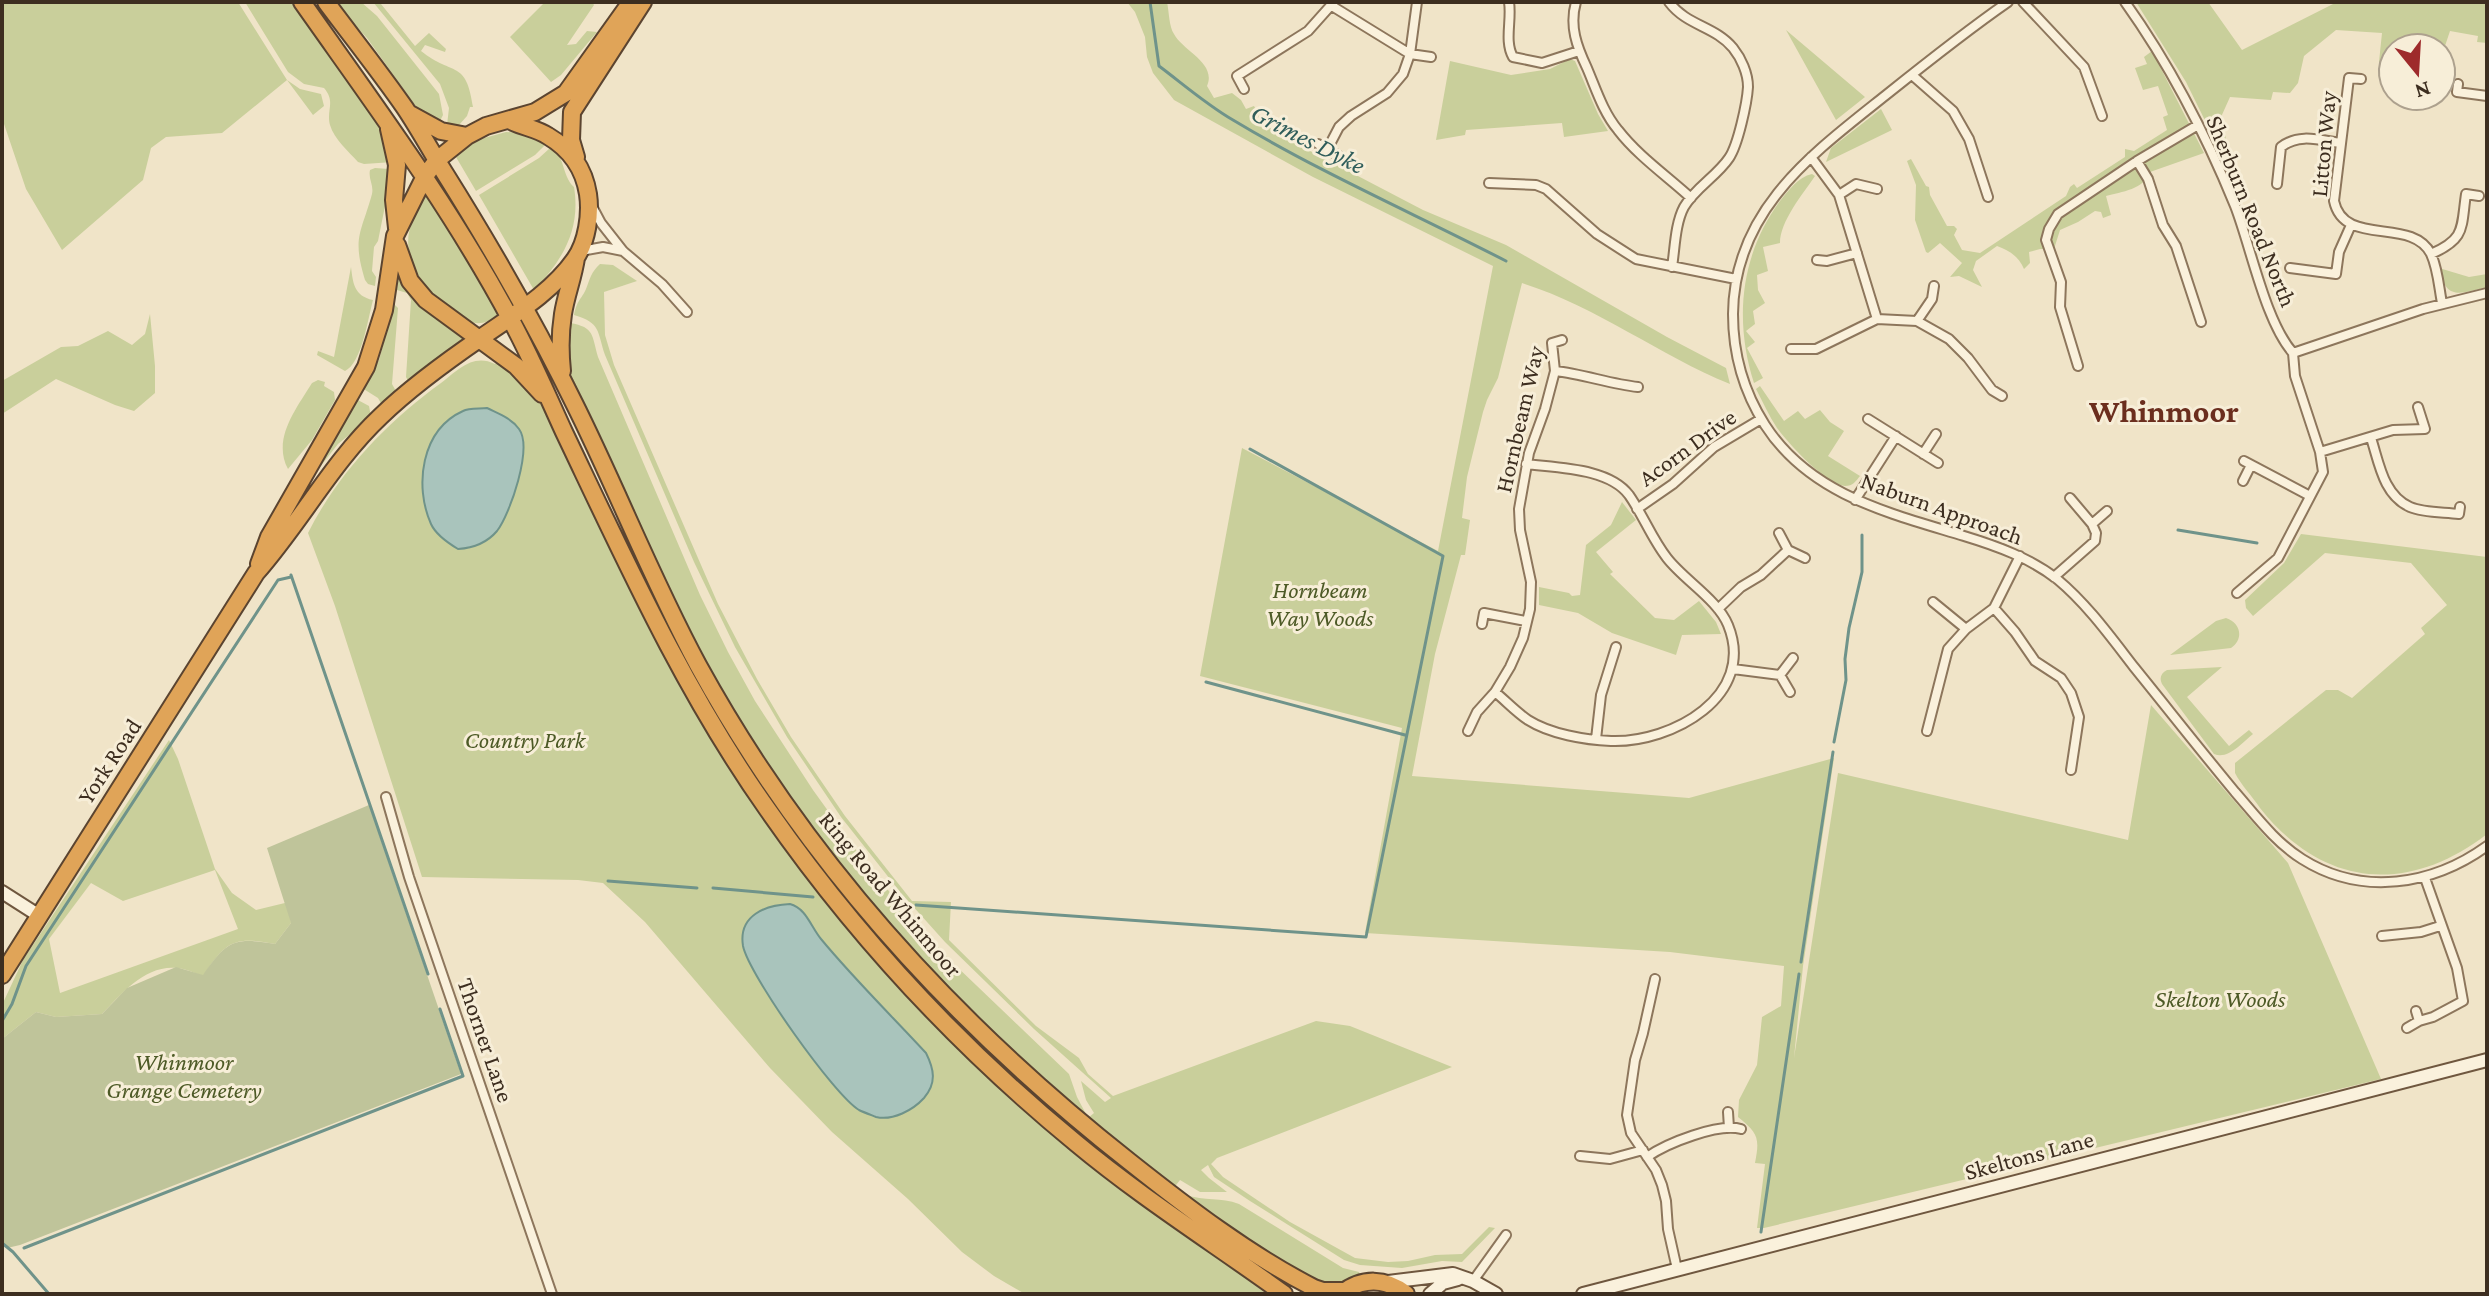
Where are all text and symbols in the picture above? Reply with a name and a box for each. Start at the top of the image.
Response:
north arrow [2377,32,2457,112]
text: N [2412,76,2434,105]
street label: Litton Way [2305,89,2341,198]
water label: Grimes Dyke [1246,98,1370,180]
street label: Sherburn Road North [2201,111,2303,311]
street label: Hornbeam Way [1489,342,1549,495]
district label: Whinmoor [2088,393,2239,429]
street label: Acorn Drive [1633,403,1741,491]
street label: Naburn Approach [1857,466,2027,550]
park label: Hornbeam Way Woods [1267,576,1374,631]
street label: York Road [72,713,147,809]
park label: Country Park [465,726,587,753]
street label: Ring Road Whinmoor [814,806,968,983]
street label: Thorner Lane [452,974,520,1106]
park label: Skelton Woods [2155,985,2286,1012]
park label: Whinmoor Grange Cemetery [106,1048,262,1103]
street label: Skeltons Lane [1962,1125,2096,1185]

